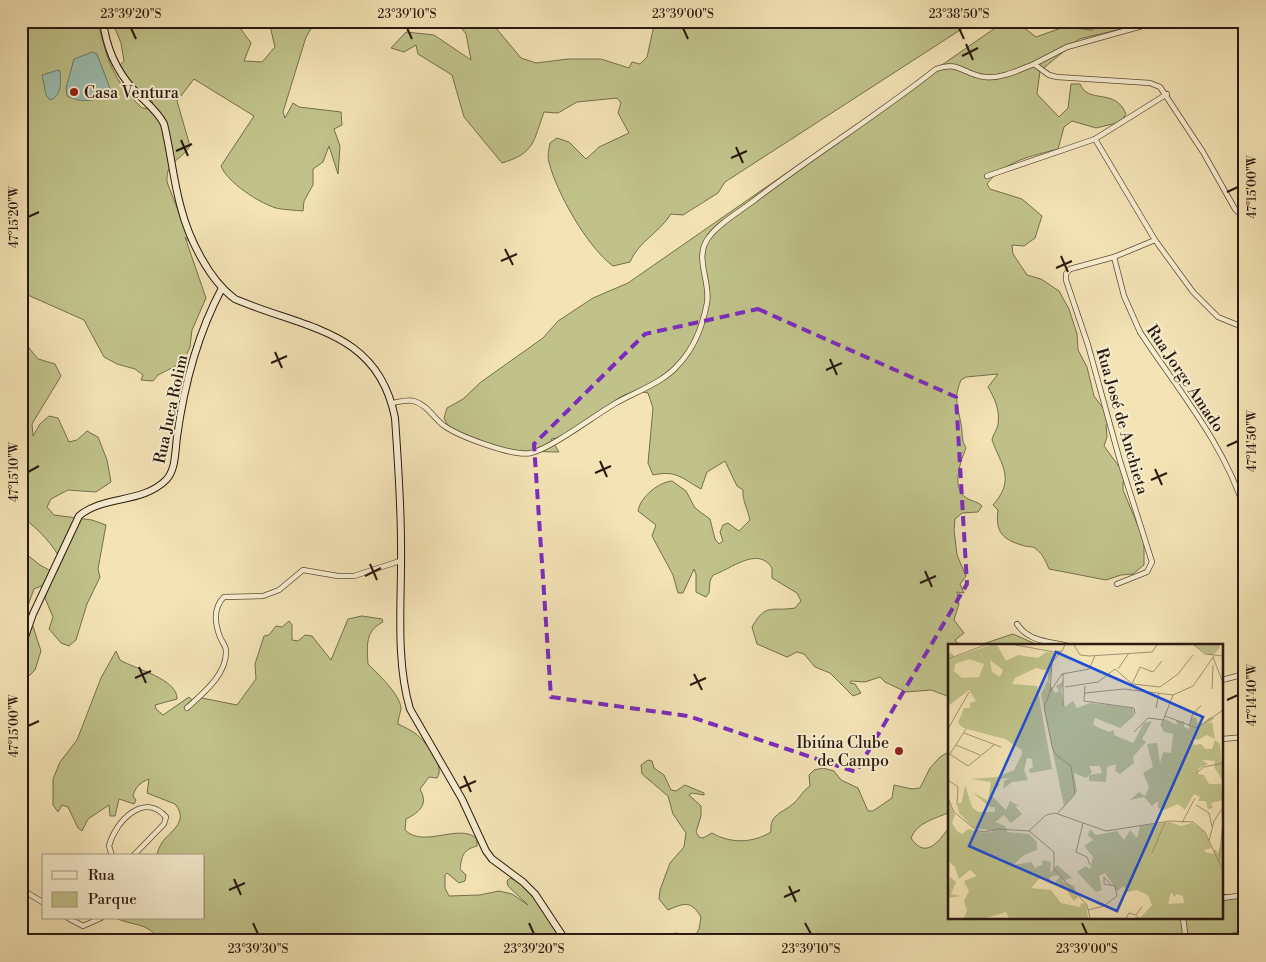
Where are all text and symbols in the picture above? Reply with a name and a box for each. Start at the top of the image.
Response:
text: 23°39'20"S [101,7,162,22]
text: 23°39'10"S [378,7,436,22]
text: 23°39'00"S [652,7,714,22]
text: 23°38'50"S [929,7,989,22]
place label: Casa Ventura [84,83,180,103]
marker: Casa Ventura [68,86,80,98]
text: 47°15'00"W [1245,154,1260,219]
text: 47°15'20"W [7,185,22,248]
street label: Rua Jorge Amado [1142,321,1228,436]
street label: Rua José de Anchieta [1092,346,1153,498]
street label: Rua Juca Rolim [150,353,192,466]
text: 47°14'50"W [1245,409,1260,472]
text: 47°15'10"W [7,441,22,502]
inset map [948,644,1224,920]
text: 47°14'40"W [1245,663,1260,726]
text: 47°15'00"W [7,693,22,758]
place label: Ibiúna Clube de Campo [796,733,889,771]
marker: Ibiúna Clube de Campo [893,745,905,757]
legend [42,854,205,920]
text: Rua [88,866,115,885]
text: Parque [88,890,137,909]
text: 23°39'30"S [228,942,288,957]
text: 23°39'20"S [504,942,565,957]
text: 23°39'10"S [782,942,840,957]
text: 23°39'00"S [1056,942,1118,957]

